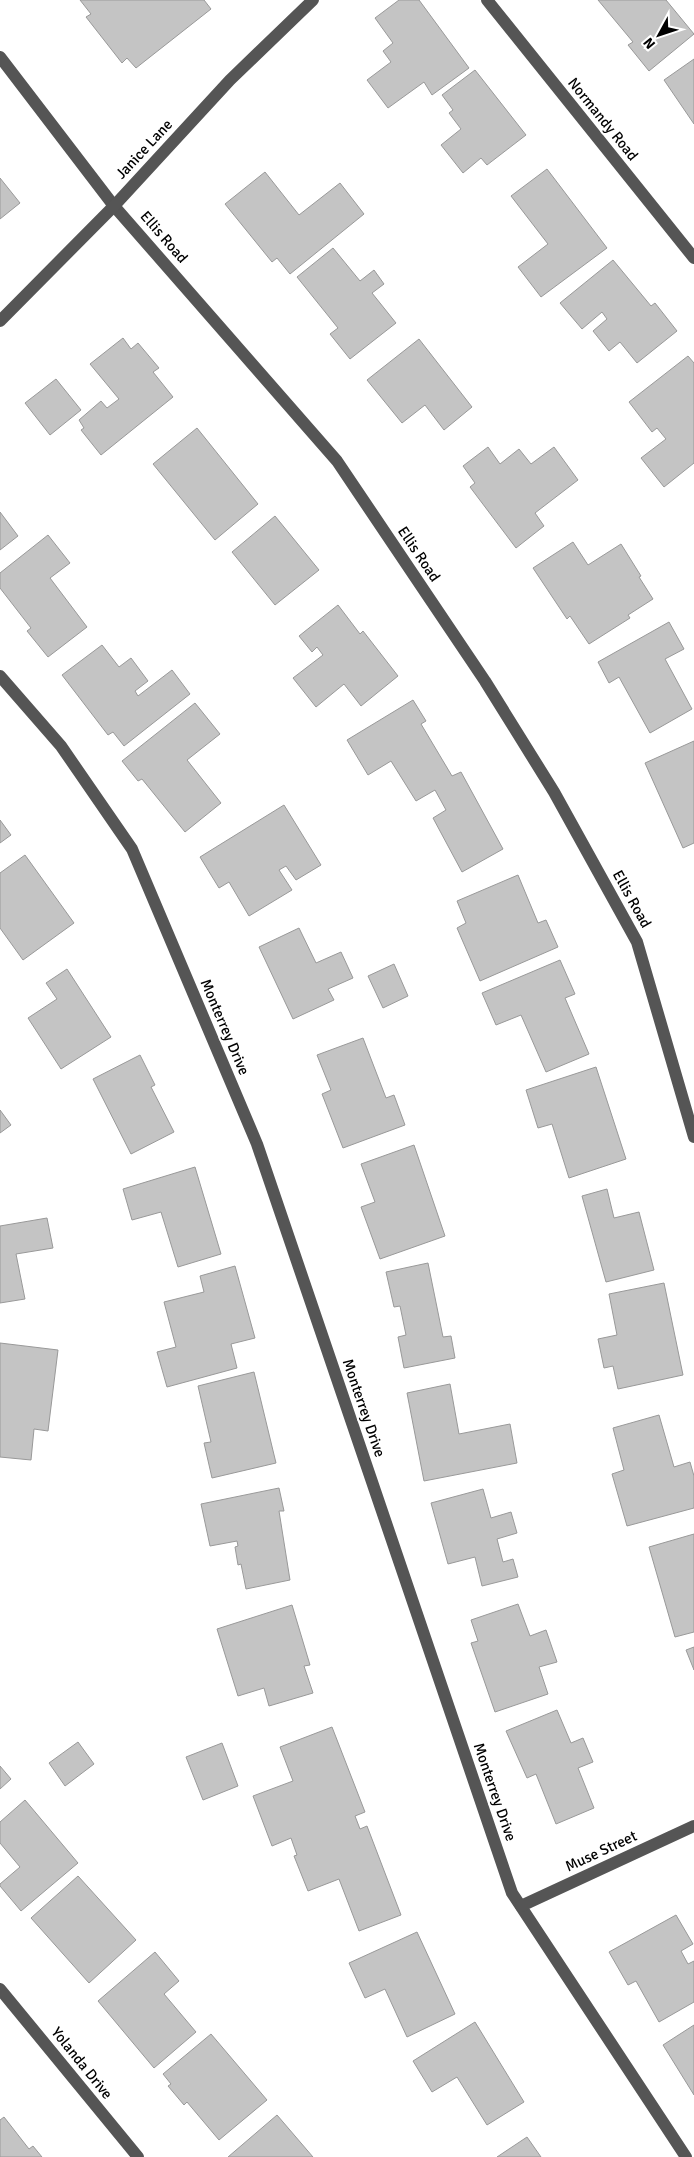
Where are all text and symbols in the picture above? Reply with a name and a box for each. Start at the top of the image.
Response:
north arrow [634,10,684,60]
text: N [640,34,659,52]
street label: Normandy Road [564,74,642,164]
street label: Janice Lane [112,115,176,183]
street label: Ellis Road [137,207,192,267]
street label: Ellis Road [394,523,444,585]
street label: Ellis Road [609,867,655,931]
street label: Monterrey Drive [197,976,253,1078]
street label: Monterrey Drive [339,1357,389,1459]
street label: Monterrey Drive [470,1741,520,1843]
street label: Muse Street [562,1827,640,1875]
street label: Yolanda Drive [48,2023,116,2103]

